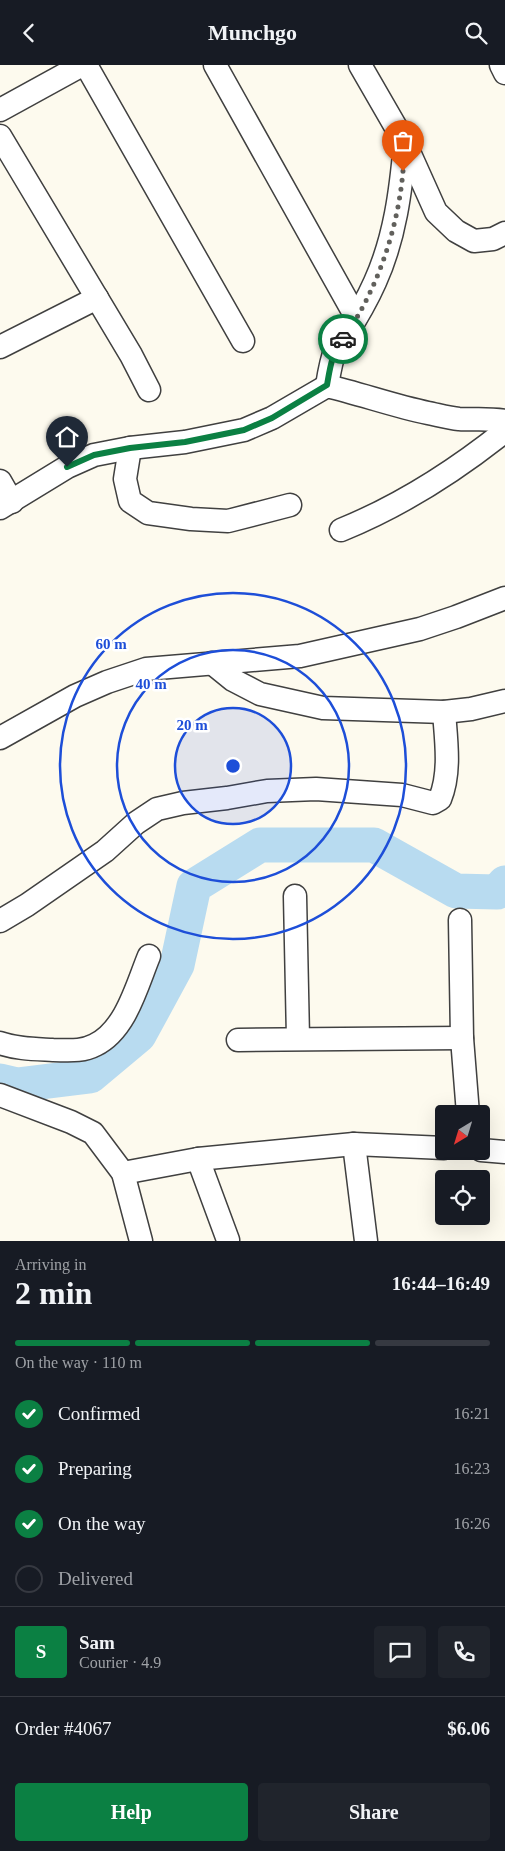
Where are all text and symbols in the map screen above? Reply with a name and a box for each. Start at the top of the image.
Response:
icon: back [15,19,43,47]
icon: search [462,19,490,47]
text: Munchgo [208,20,297,45]
pin [382,120,424,171]
icon: bag [389,127,417,155]
courier [318,314,368,364]
icon: car [329,325,357,353]
pin [46,416,88,467]
icon: home [53,423,81,451]
text: 60 m [95,636,127,652]
text: 40 m [135,676,167,692]
text: 20 m [176,717,208,733]
centre of rings [224,757,242,775]
north arrow [435,1105,490,1160]
map controls [435,1105,490,1225]
button: locate [435,1170,490,1225]
text: Arriving in [15,1256,87,1273]
text: 16:44–16:49 [392,1273,490,1294]
text: 2 min [15,1275,92,1311]
text: On the way · 110 m [15,1354,142,1371]
icon: check [15,1400,43,1428]
text: Confirmed [58,1403,140,1424]
text: 16:21 [454,1405,490,1422]
icon: check [15,1455,43,1483]
text: Preparing [58,1458,132,1479]
text: 16:23 [454,1460,490,1477]
icon: check [15,1510,43,1538]
text: On the way [58,1513,146,1534]
text: 16:26 [454,1515,490,1532]
text: Delivered [58,1568,133,1589]
button: chat [374,1626,426,1678]
button: phone [438,1626,490,1678]
text: Sam [79,1632,115,1653]
text: S [36,1641,46,1662]
text: Courier · 4.9 [79,1654,161,1671]
text: Order #4067 [15,1718,112,1739]
text: $6.06 [447,1718,490,1739]
button: Help [15,1783,248,1841]
button: Share [258,1783,490,1841]

